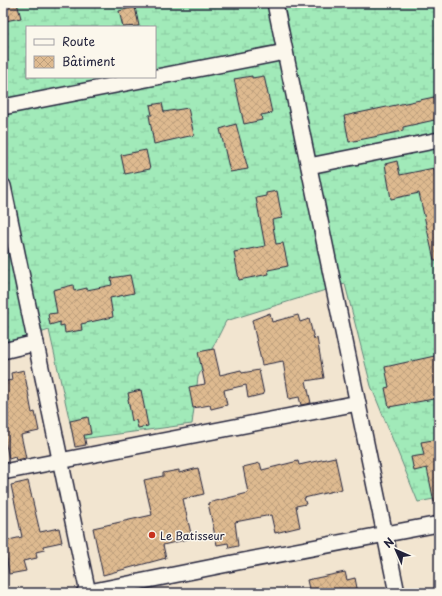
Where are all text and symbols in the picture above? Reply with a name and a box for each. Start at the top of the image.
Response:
legend [26,26,156,78]
text: Route [62,32,95,50]
text: Bâtiment [62,52,115,70]
place label: Le Batisseur [160,527,226,544]
marker: Le Batisseur [147,530,157,540]
north arrow [376,530,416,570]
text: N [379,533,398,552]

